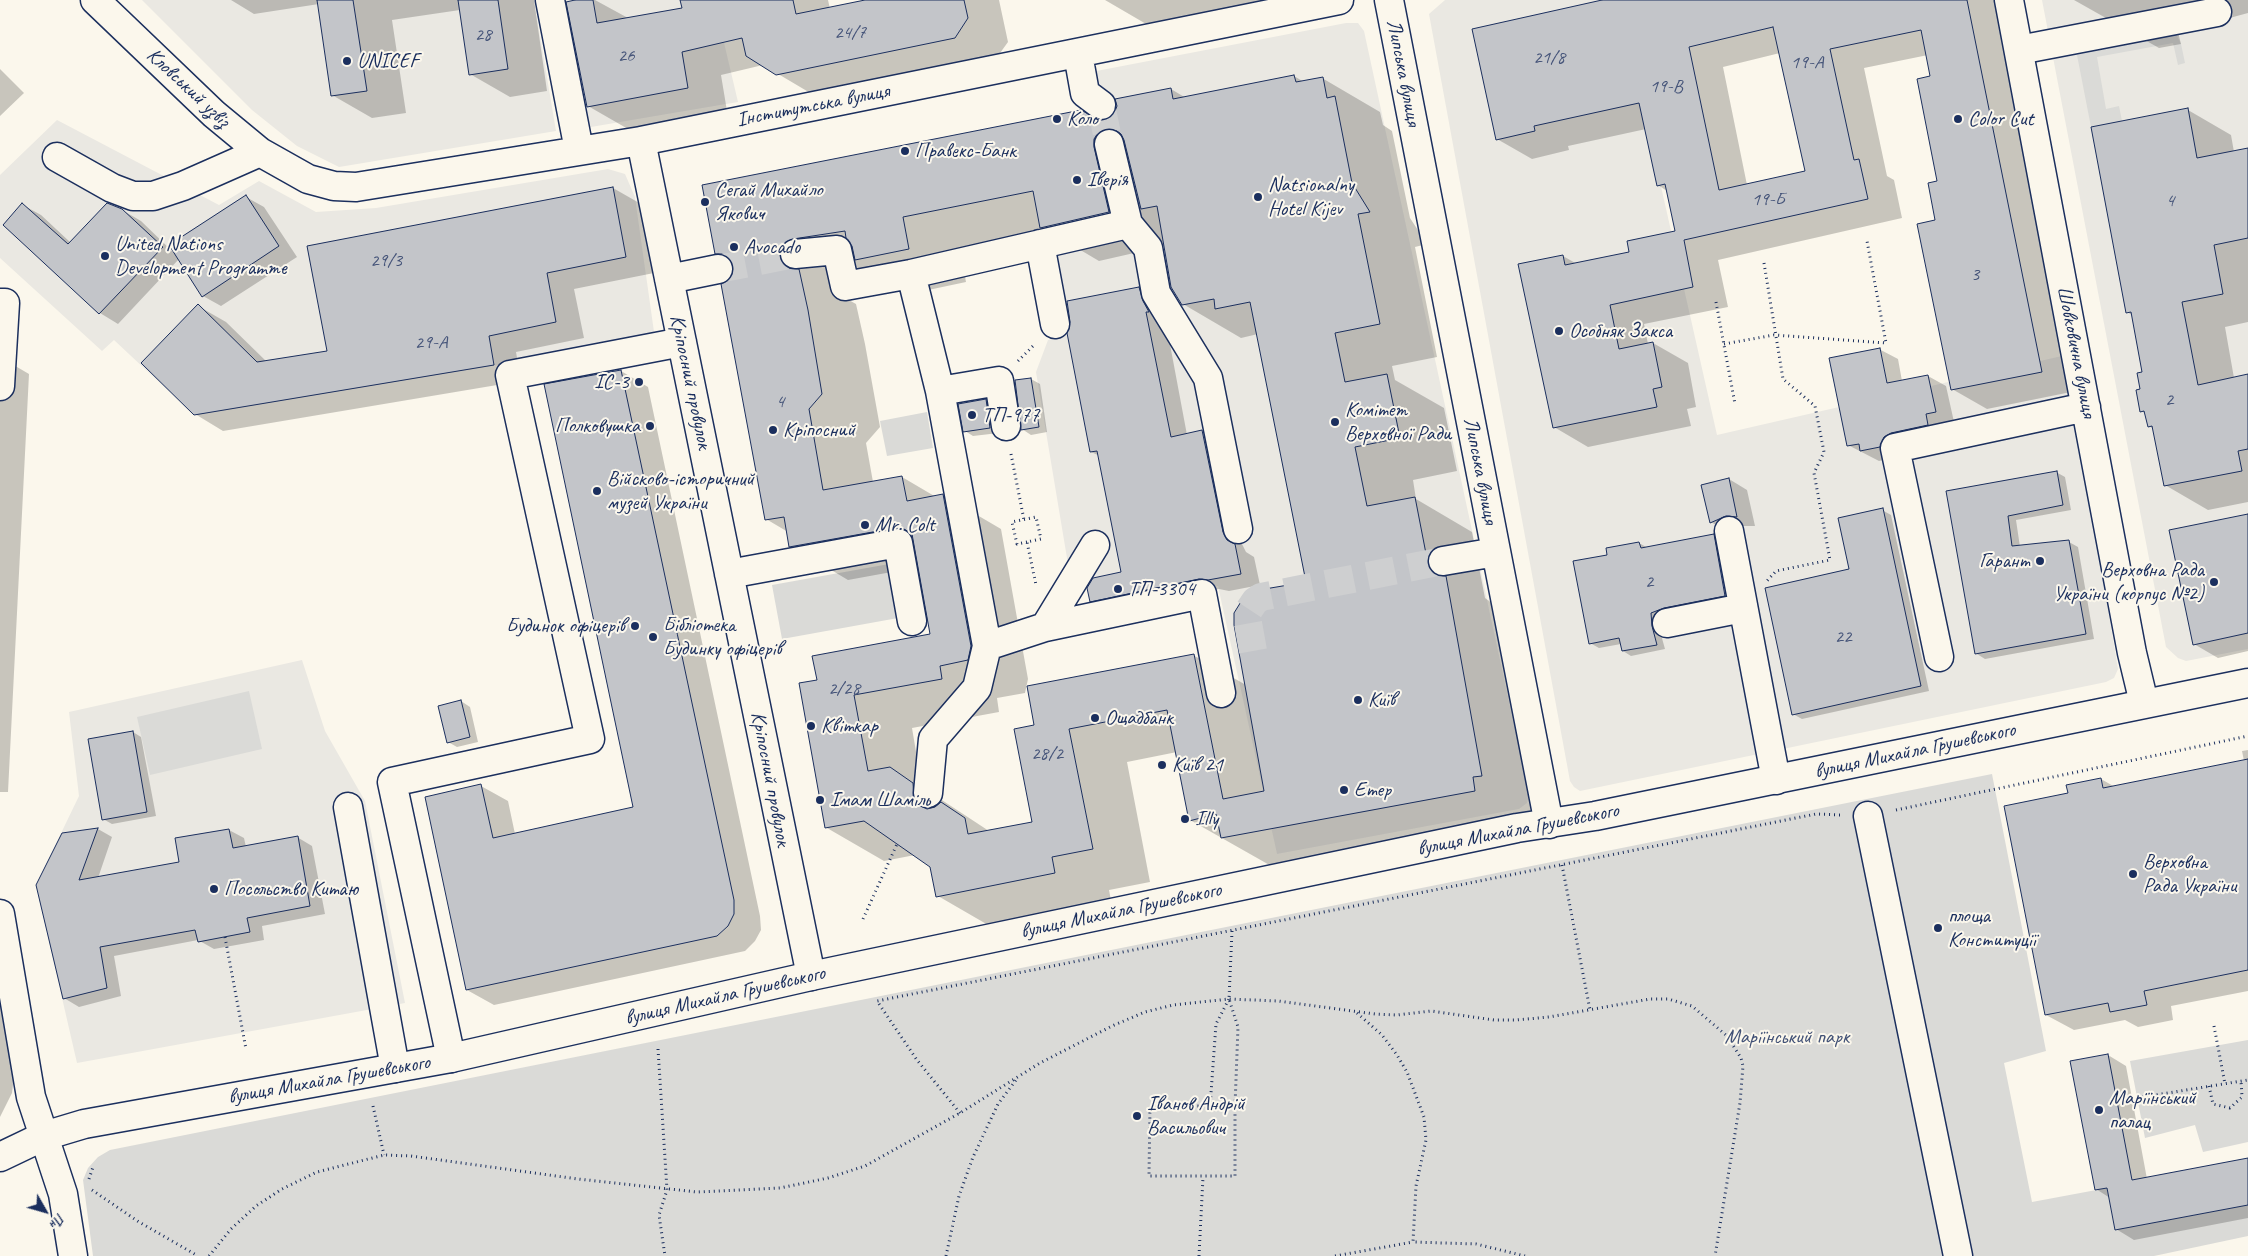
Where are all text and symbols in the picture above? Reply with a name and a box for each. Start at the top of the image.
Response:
street label: Липська вулиця [1380,17,1426,129]
house number: 24/7 [834,22,866,44]
house number: 28 [474,24,492,46]
street label: Кловський узвіз [141,43,235,133]
house number: 26 [617,45,635,67]
house number: 21/8 [1533,47,1565,69]
place label: UNICEF [357,48,419,74]
house number: 19-А [1791,52,1823,74]
marker: UNICEF [341,55,353,67]
house number: 19-В [1649,76,1683,98]
street label: Інститутська вулиця [734,79,892,133]
place label: Коло [1067,106,1098,132]
place label: Color Cut [1968,106,2033,132]
marker: Коло [1051,113,1063,125]
marker: Color Cut [1952,113,1964,125]
place label: Правекс-Банк [915,138,1016,164]
marker: Правекс-Банк [899,145,911,157]
place label: Іверія [1087,167,1128,193]
place label: Natsionalny Hotel Kijev [1268,172,1354,222]
marker: Іверія [1071,174,1083,186]
place label: Сегай Михайло Якович [715,177,823,227]
house number: 19-Б [1752,189,1784,211]
house number: 4 [2166,190,2174,212]
marker: Natsionalny Hotel Kijev [1252,191,1264,203]
marker: Сегай Михайло Якович [699,196,711,208]
place label: United Nations Development Programme [115,231,287,281]
place label: Avocado [744,234,800,260]
marker: Avocado [728,241,740,253]
marker: United Nations Development Programme [99,250,111,262]
house number: 29/3 [370,250,402,272]
house number: 3 [1971,264,1979,286]
street label: Шовковична вулиця [2051,284,2101,420]
street label: Кріпосний провулок [663,312,717,452]
place label: Особняк Закса [1569,318,1672,344]
marker: Особняк Закса [1553,325,1565,337]
house number: 29-А [415,332,447,354]
place label: ІС-3 [594,369,629,395]
marker: ІС-3 [633,376,645,388]
house number: 2 [2165,389,2173,411]
house number: 4 [776,391,784,413]
place label: Комітет Верховної Ради [1345,397,1451,447]
place label: ТП-977 [982,402,1039,428]
marker: ТП-977 [966,409,978,421]
place label: Полковушка [555,413,640,439]
street label: Липська вулиця [1457,415,1503,527]
marker: Комітет Верховної Ради [1329,416,1341,428]
place label: Кріпосний [783,417,855,443]
marker: Полковушка [644,420,656,432]
marker: Кріпосний [767,424,779,436]
place label: Війсково-історичний музей України [607,466,754,516]
marker: Війсково-історичний музей України [591,485,603,497]
place label: Mr. Colt [875,512,935,538]
marker: Mr. Colt [859,519,871,531]
place label: Гарант [1979,548,2030,574]
marker: Гарант [2034,555,2046,567]
place label: Верховна Рада України (корпус №2) [2053,557,2204,607]
house number: 2 [1645,571,1653,593]
place label: ТП-3304 [1128,576,1195,602]
marker: Верховна Рада України (корпус №2) [2208,576,2220,588]
marker: ТП-3304 [1112,583,1124,595]
place label: Бібліотека Будинку офіцерів [663,612,782,662]
place label: Будинок офіцерів [506,613,625,639]
marker: Будинок офіцерів [629,620,641,632]
house number: 22 [1834,626,1852,648]
marker: Бібліотека Будинку офіцерів [647,631,659,643]
house number: 2/28 [828,678,860,700]
place label: Київ [1368,687,1395,713]
marker: Київ [1352,694,1364,706]
place label: Ощадбанк [1105,705,1173,731]
street label: Кріпосний провулок [745,709,795,849]
marker: Ощадбанк [1089,712,1101,724]
place label: Квіткар [821,713,878,739]
street label: вулиця Михайла Грушевського [1812,717,2018,785]
marker: Квіткар [805,720,817,732]
house number: 28/2 [1031,743,1063,765]
place label: Київ 21 [1172,752,1223,778]
marker: Київ 21 [1156,759,1168,771]
place label: Етер [1354,777,1391,803]
marker: Етер [1338,784,1350,796]
place label: Імам Шаміль [830,787,930,813]
marker: Імам Шаміль [814,794,826,806]
street label: вулиця Михайла Грушевського [1415,798,1621,862]
place label: Illy [1195,806,1218,832]
marker: Illy [1179,813,1191,825]
place label: Верховна Рада України [2143,849,2236,899]
marker: Верховна Рада України [2127,868,2139,880]
place label: Посольство Китаю [224,876,358,902]
street label: вулиця Михайла Грушевського [1018,877,1224,945]
marker: Посольство Китаю [208,883,220,895]
place label: площа Конституції [1948,903,2036,953]
marker: площа Конституції [1932,922,1944,934]
street label: вулиця Михайла Грушевського [622,961,828,1031]
park label: Маріїнський парк [1725,1024,1849,1050]
street label: вулиця Михайла Грушевського [226,1050,432,1110]
place label: Маріїнський палац [2109,1085,2196,1135]
place label: Іванов Андрій Васильович [1147,1091,1245,1141]
marker: Маріїнський палац [2093,1104,2105,1116]
marker: Іванов Андрій Васильович [1131,1110,1143,1122]
north arrow [20,1186,70,1236]
text: Пн [46,1210,68,1232]

